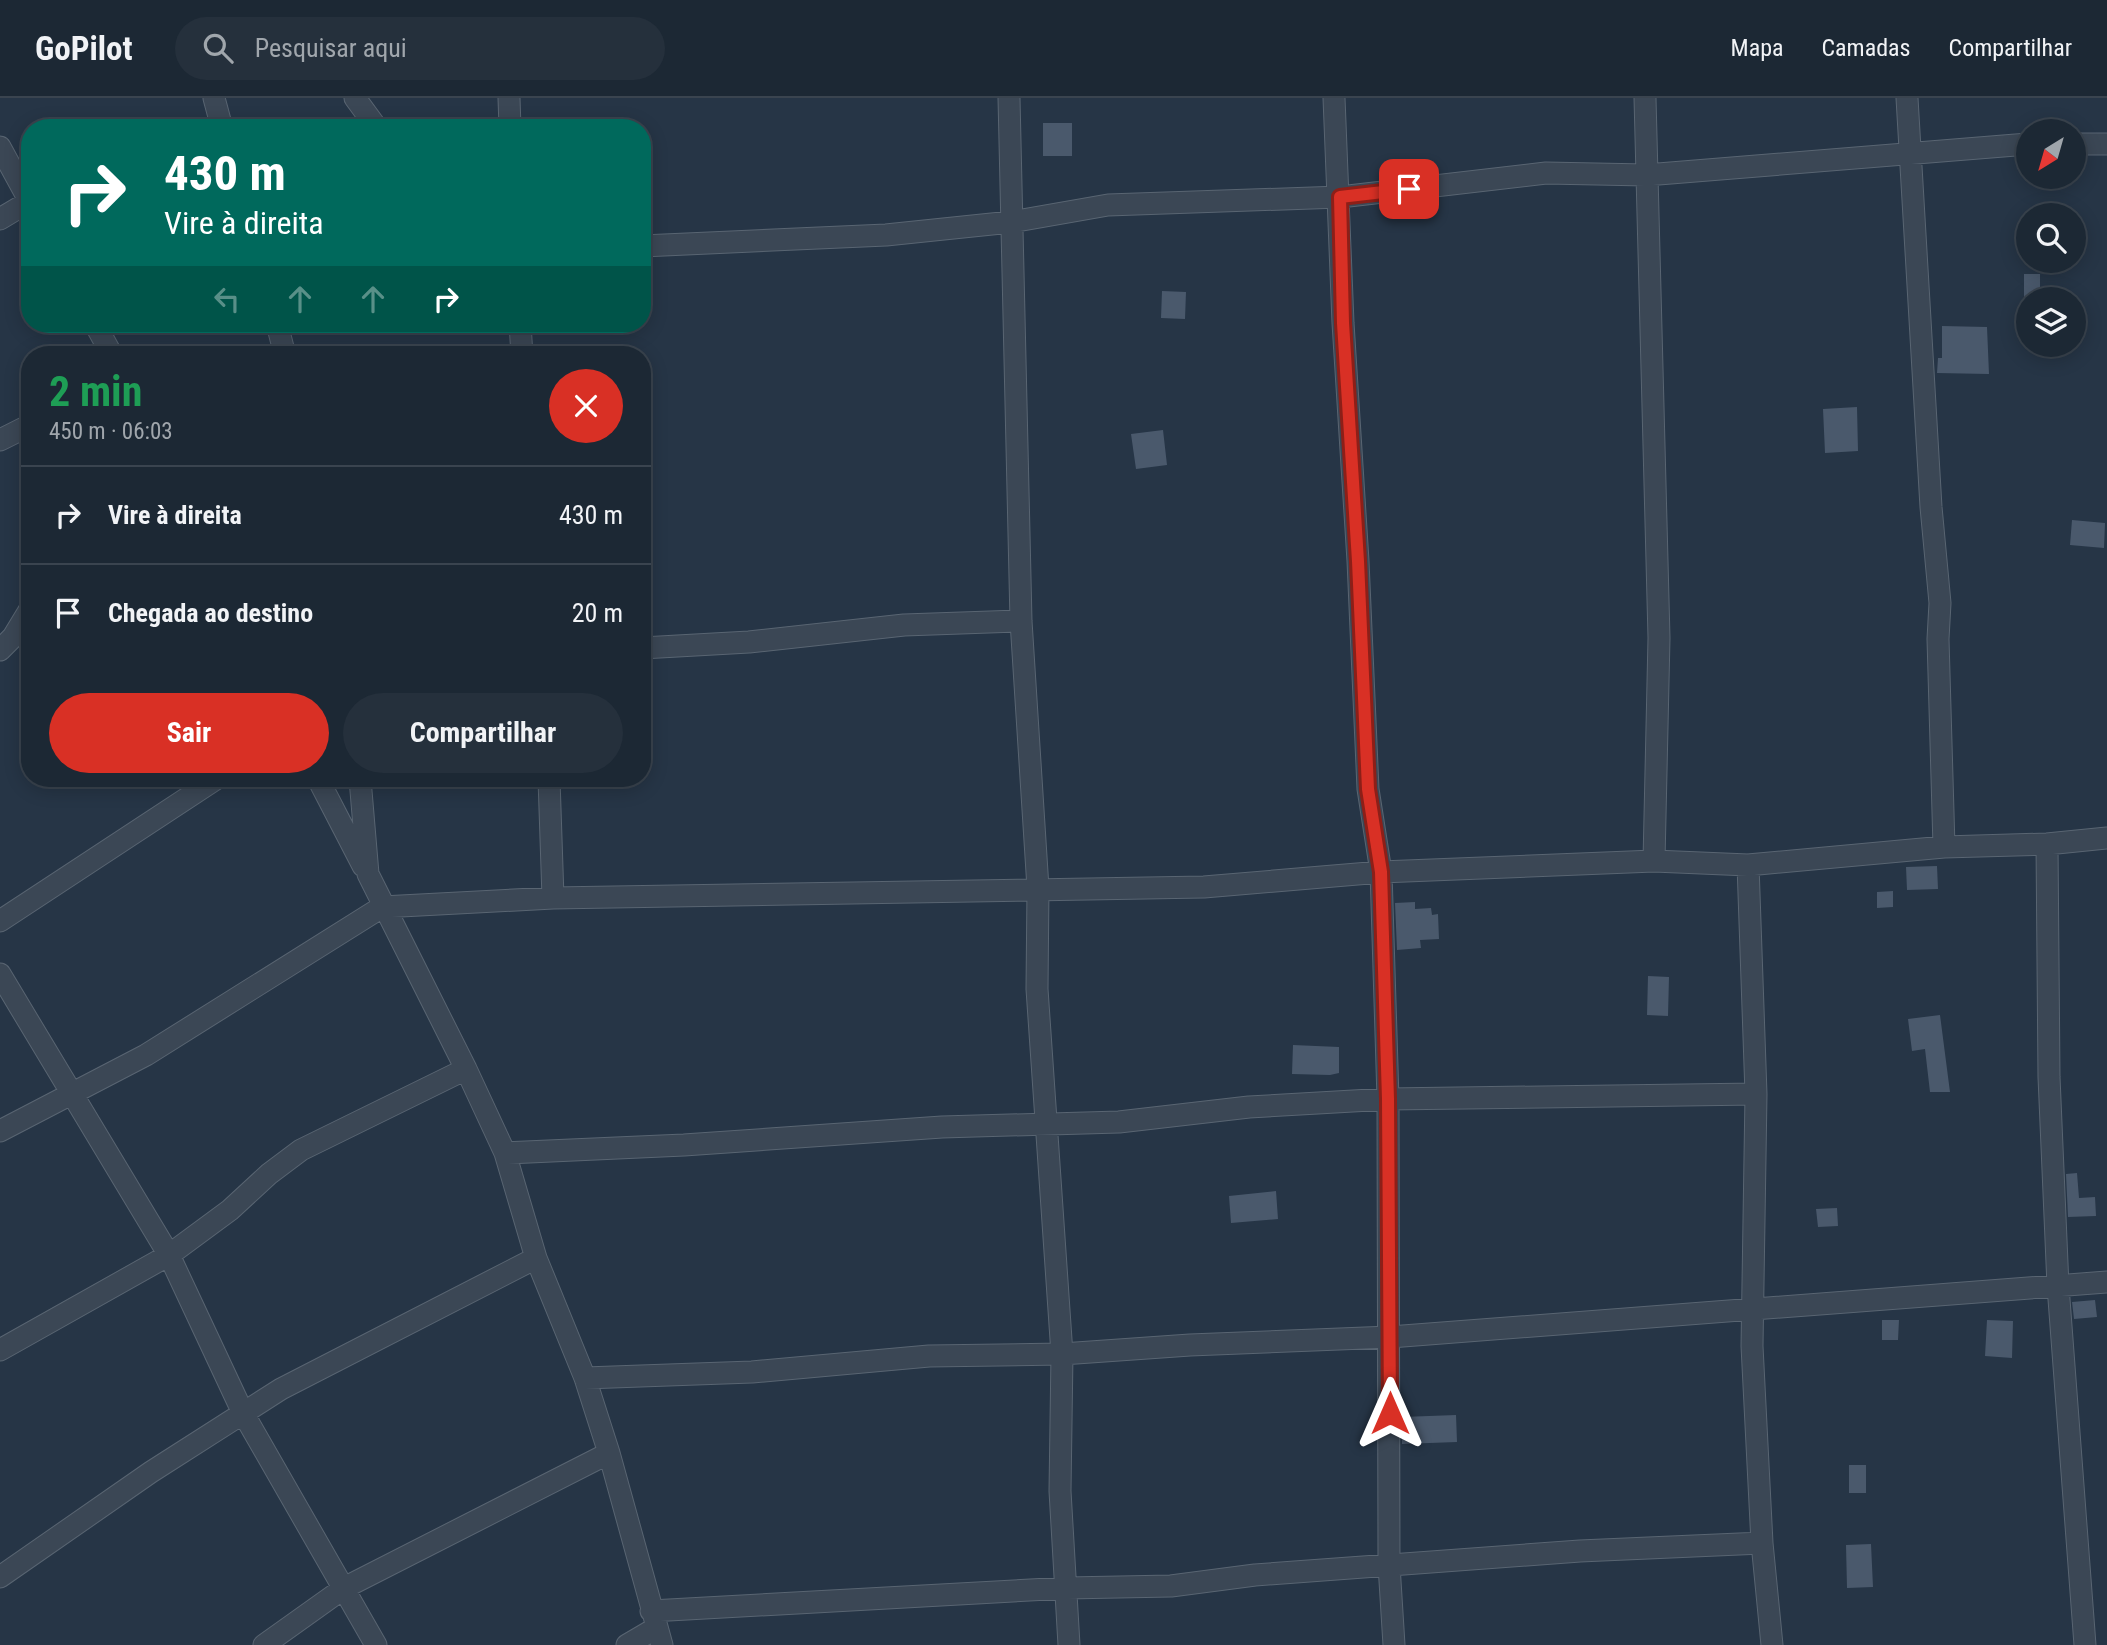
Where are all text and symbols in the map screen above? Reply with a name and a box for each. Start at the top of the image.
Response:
search box [175,17,665,80]
text: GoPilot [35,29,133,68]
icon: search [199,29,237,67]
text: Pesquisar aqui [255,33,407,63]
text: Mapa [1731,34,1784,62]
text: Camadas [1822,34,1911,62]
text: Compartilhar [1949,34,2072,62]
north arrow [2016,119,2086,189]
map controls [2016,119,2086,357]
text: 430 m [164,145,286,202]
icon: right [49,147,140,238]
pin [1379,159,1439,219]
icon: arrive [1390,170,1428,208]
button: search [2016,203,2086,273]
text: Vire à direita [164,204,324,242]
icon: left [208,280,246,318]
icon: ahead [281,280,319,318]
icon: ahead [354,280,392,318]
icon: right [427,280,465,318]
button: layers [2016,287,2086,357]
text: 2 min [49,367,142,416]
button: close [549,369,623,443]
text: 450 m · 06:03 [49,418,173,445]
icon: right [49,496,87,534]
text: Vire à direita [108,500,242,530]
text: 430 m [559,500,623,530]
icon: arrive [49,594,87,632]
text: Chegada ao destino [108,598,313,628]
text: 20 m [572,598,623,628]
button: Sair [49,693,329,773]
button: Compartilhar [343,693,623,773]
position arrow [1353,1376,1427,1450]

